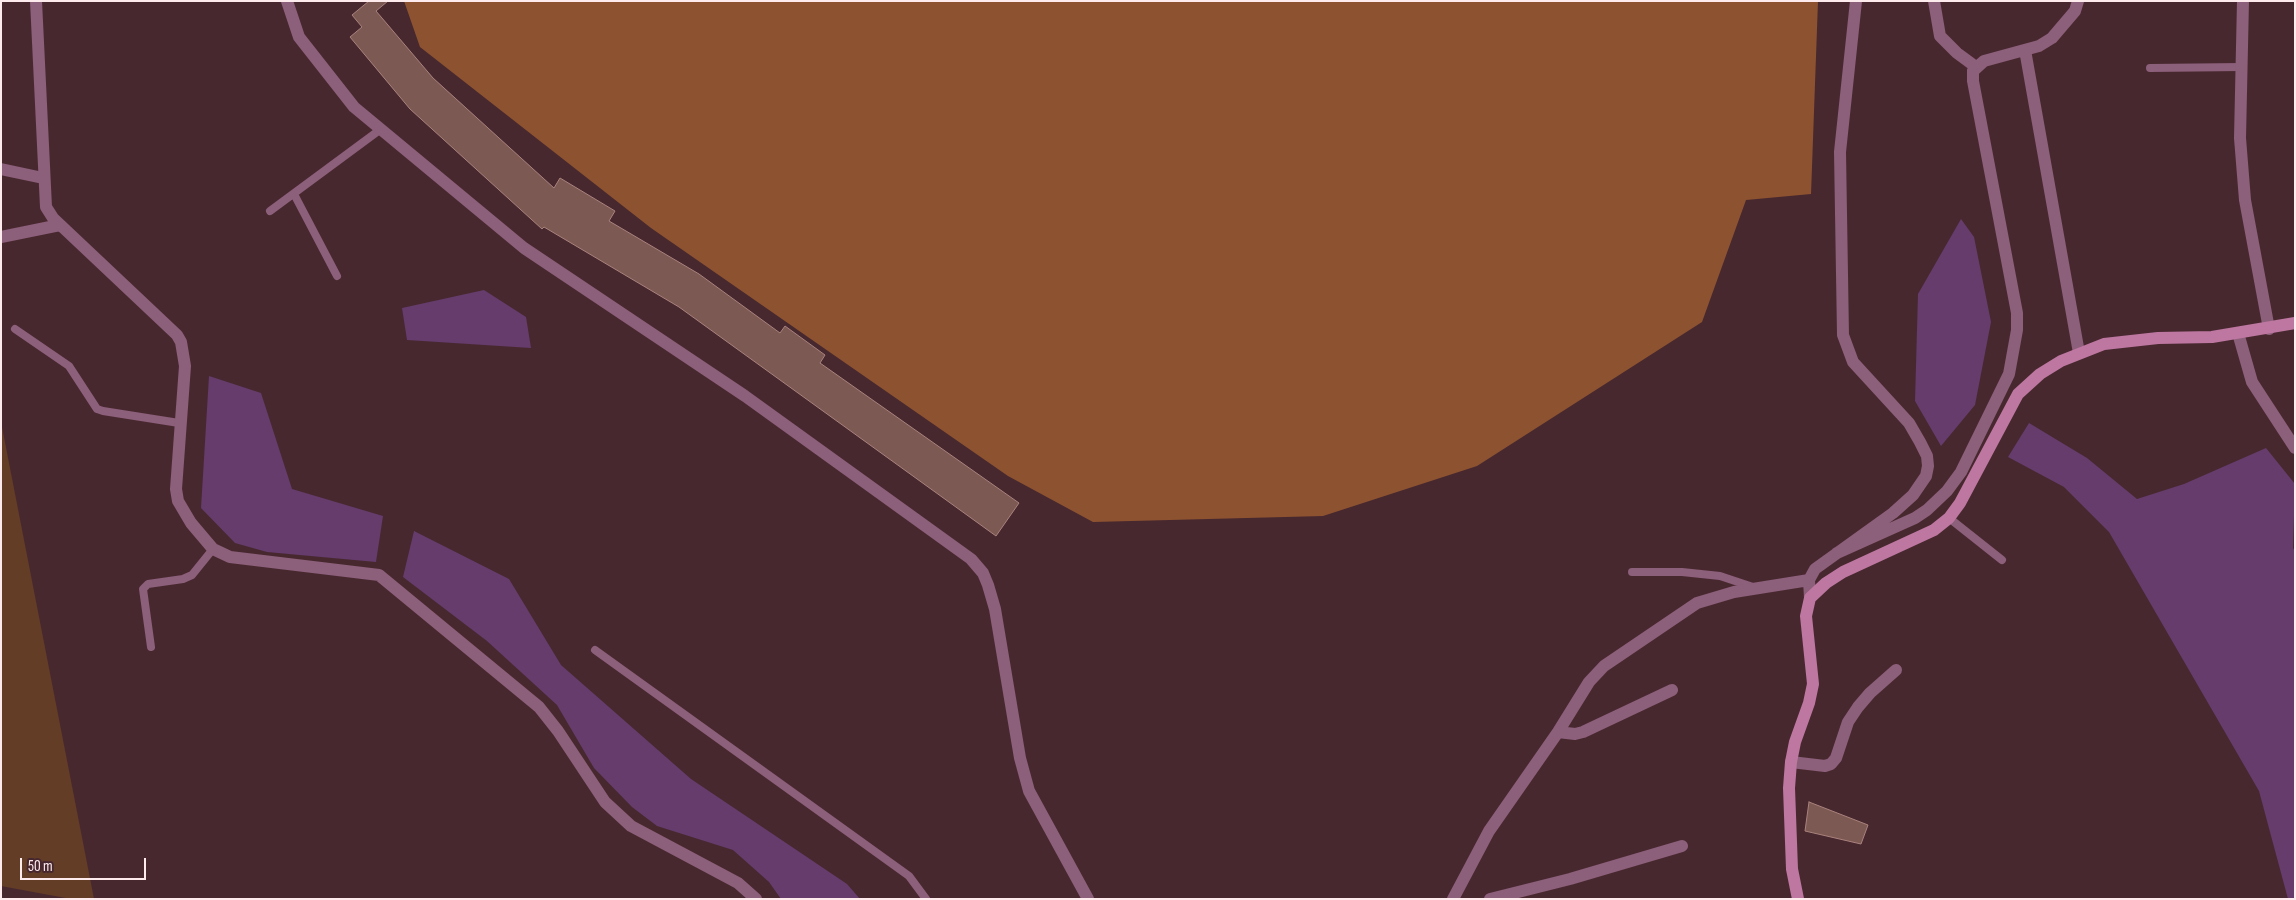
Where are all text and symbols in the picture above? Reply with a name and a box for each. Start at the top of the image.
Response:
scale bar [22,848,149,880]
text: 50 m [28,857,53,876]

